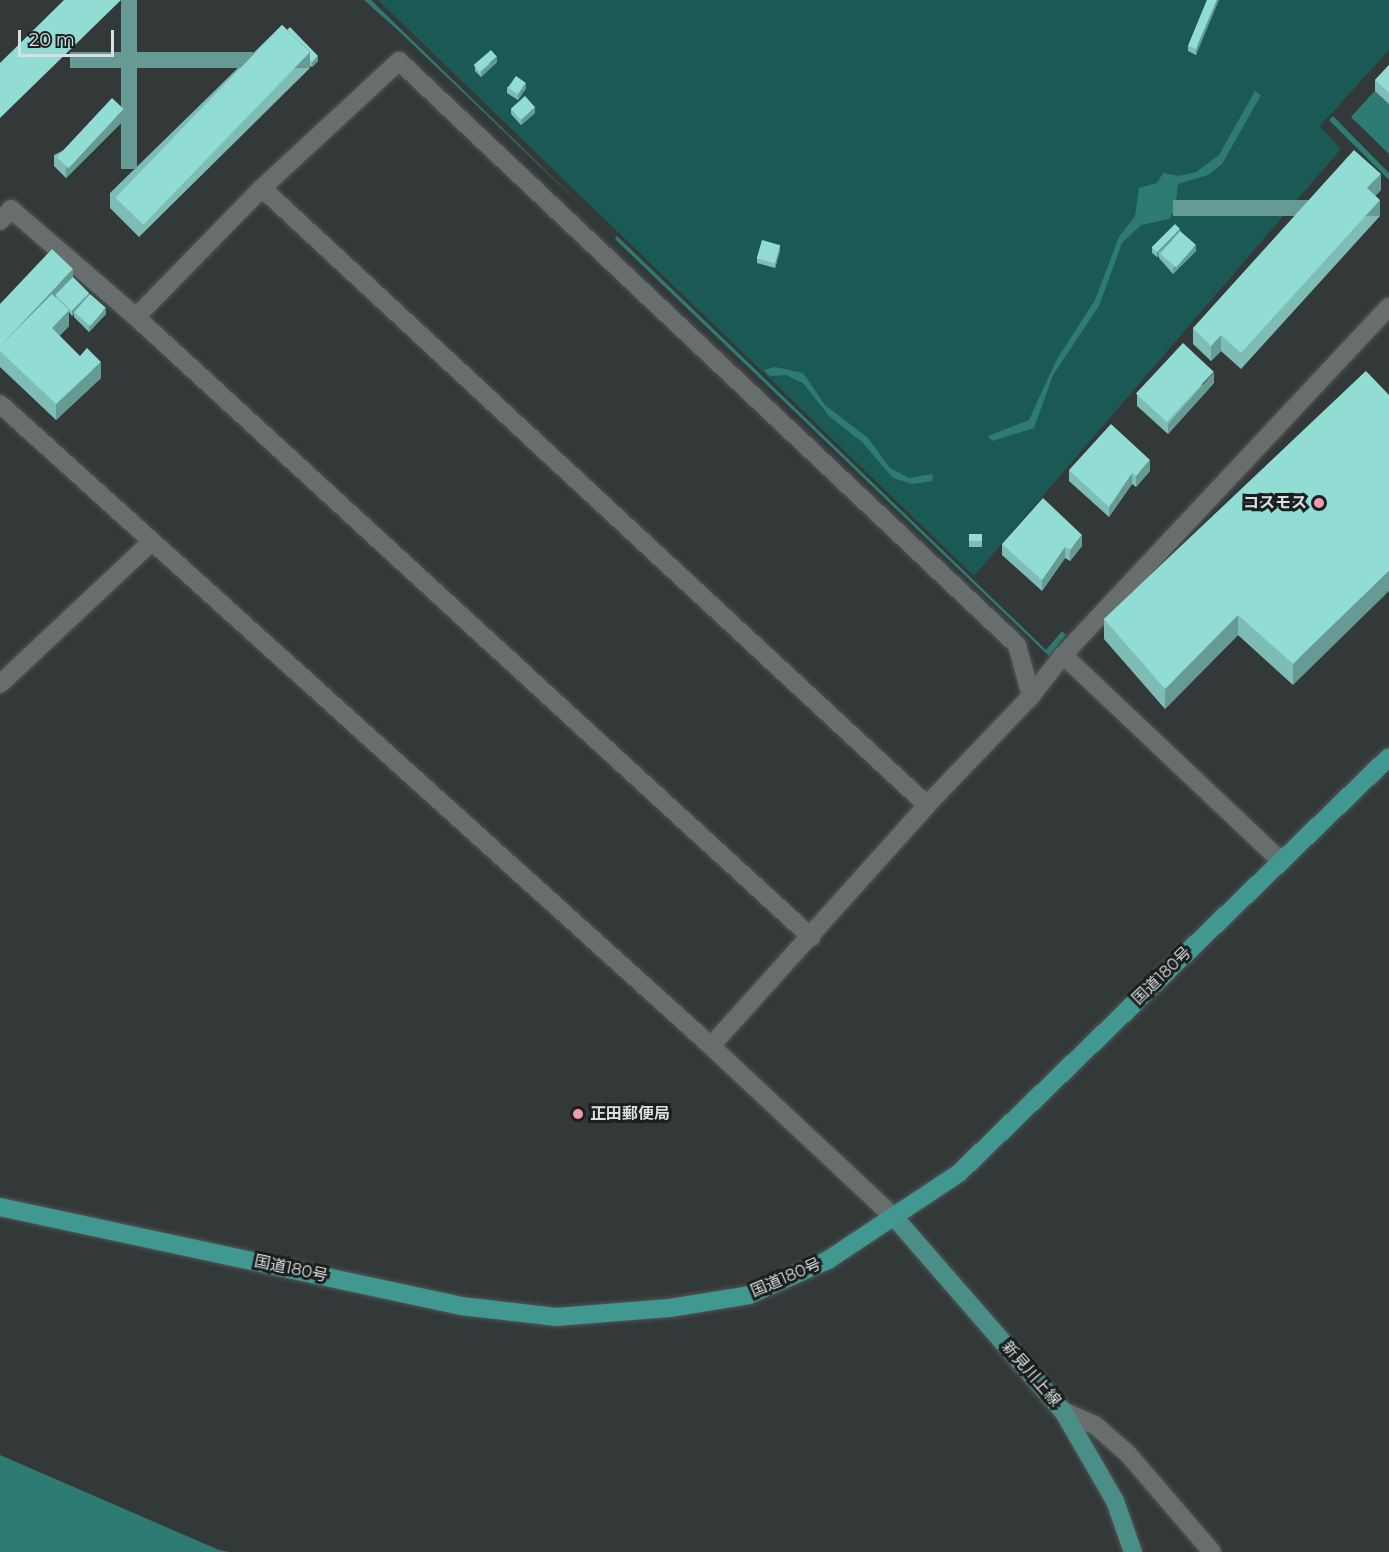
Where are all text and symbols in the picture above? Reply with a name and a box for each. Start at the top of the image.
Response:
scale bar [21,18,117,56]
text: 20 m [29,29,75,51]
place label: コスモス [1243,493,1307,513]
marker: コスモス [1312,496,1326,510]
street label: 国道180号 [1129,943,1195,1009]
place label: 正田郵便局 [590,1104,670,1124]
marker: 正田郵便局 [571,1107,585,1121]
street label: 国道180号 [253,1252,329,1286]
street label: 国道180号 [748,1255,824,1301]
street label: 新見川上線 [998,1338,1064,1410]

